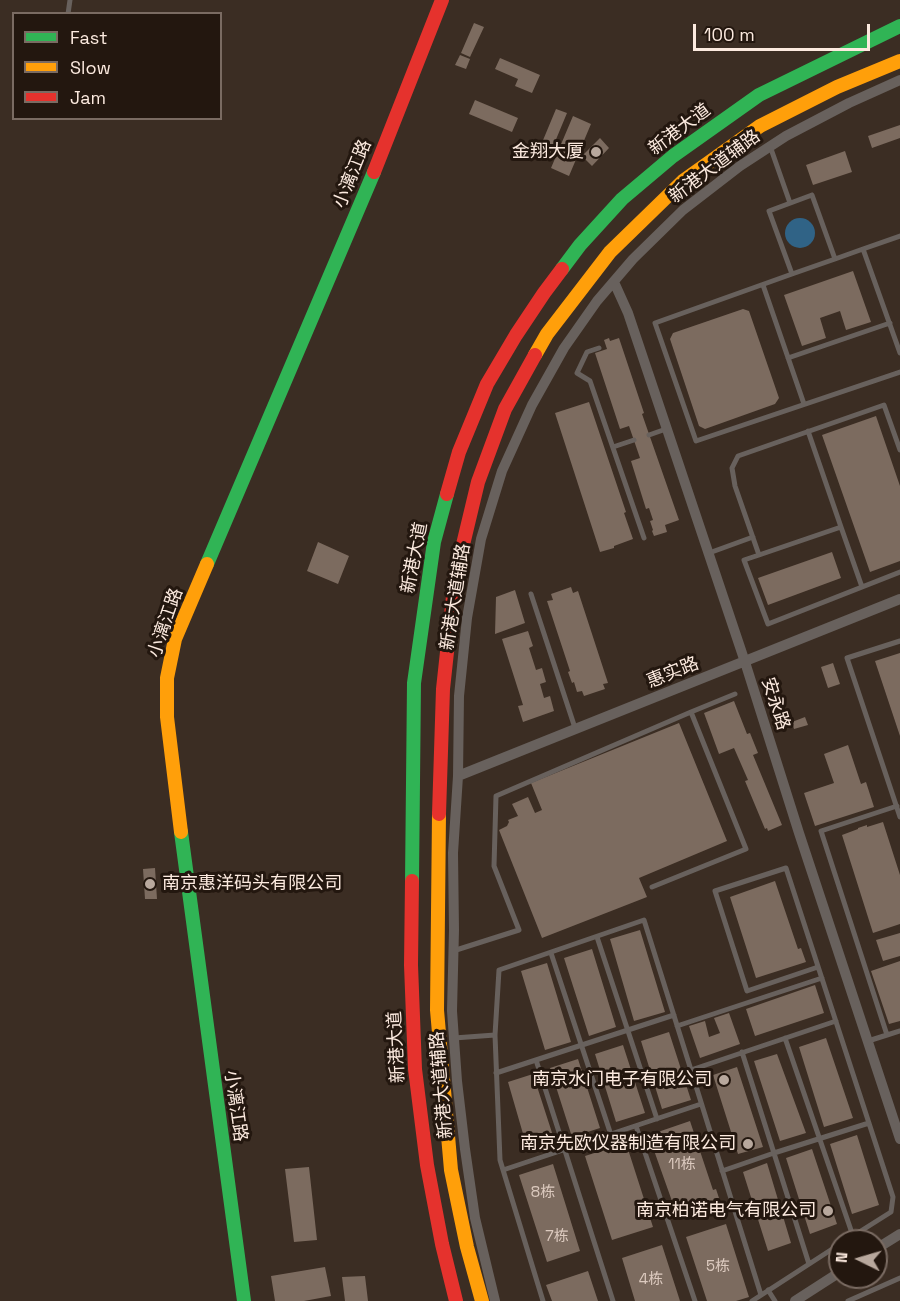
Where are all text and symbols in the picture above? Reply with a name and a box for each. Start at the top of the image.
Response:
legend [12,12,222,120]
scale bar [696,12,873,50]
text: 100 m [704,23,755,46]
text: Fast [70,26,107,49]
text: Slow [70,56,111,79]
text: Jam [70,86,106,109]
street label: 新港大道 [645,100,715,160]
street label: 新港大道辅路 [665,126,765,208]
street label: 小漓江路 [330,137,376,211]
place label: 金翔大厦 [512,141,584,163]
marker: 金翔大厦 [589,145,603,159]
street label: 新港大道 [398,521,432,595]
street label: 新港大道辅路 [437,542,475,652]
street label: 小漓江路 [144,585,188,661]
street label: 惠实路 [644,653,702,693]
street label: 安永路 [756,675,794,733]
place label: 南京惠洋码头有限公司 [162,873,342,895]
marker: 南京惠洋码头有限公司 [143,877,157,891]
street label: 新港大道 [384,1010,410,1084]
street label: 新港大道辅路 [427,1030,457,1140]
street label: 小漓江路 [219,1069,251,1143]
place label: 南京水门电子有限公司 [532,1069,712,1091]
marker: 南京水门电子有限公司 [717,1073,731,1087]
place label: 南京先欧仪器制造有限公司 [520,1133,736,1155]
marker: 南京先欧仪器制造有限公司 [741,1137,755,1151]
house number: 11栋 [668,1156,696,1174]
house number: 8栋 [531,1184,555,1202]
place label: 南京柏诺电气有限公司 [636,1200,816,1222]
marker: 南京柏诺电气有限公司 [821,1204,835,1218]
house number: 7栋 [545,1228,569,1246]
north arrow [828,1229,888,1289]
text: N [831,1251,852,1264]
house number: 5栋 [706,1258,730,1276]
house number: 4栋 [639,1271,663,1289]

